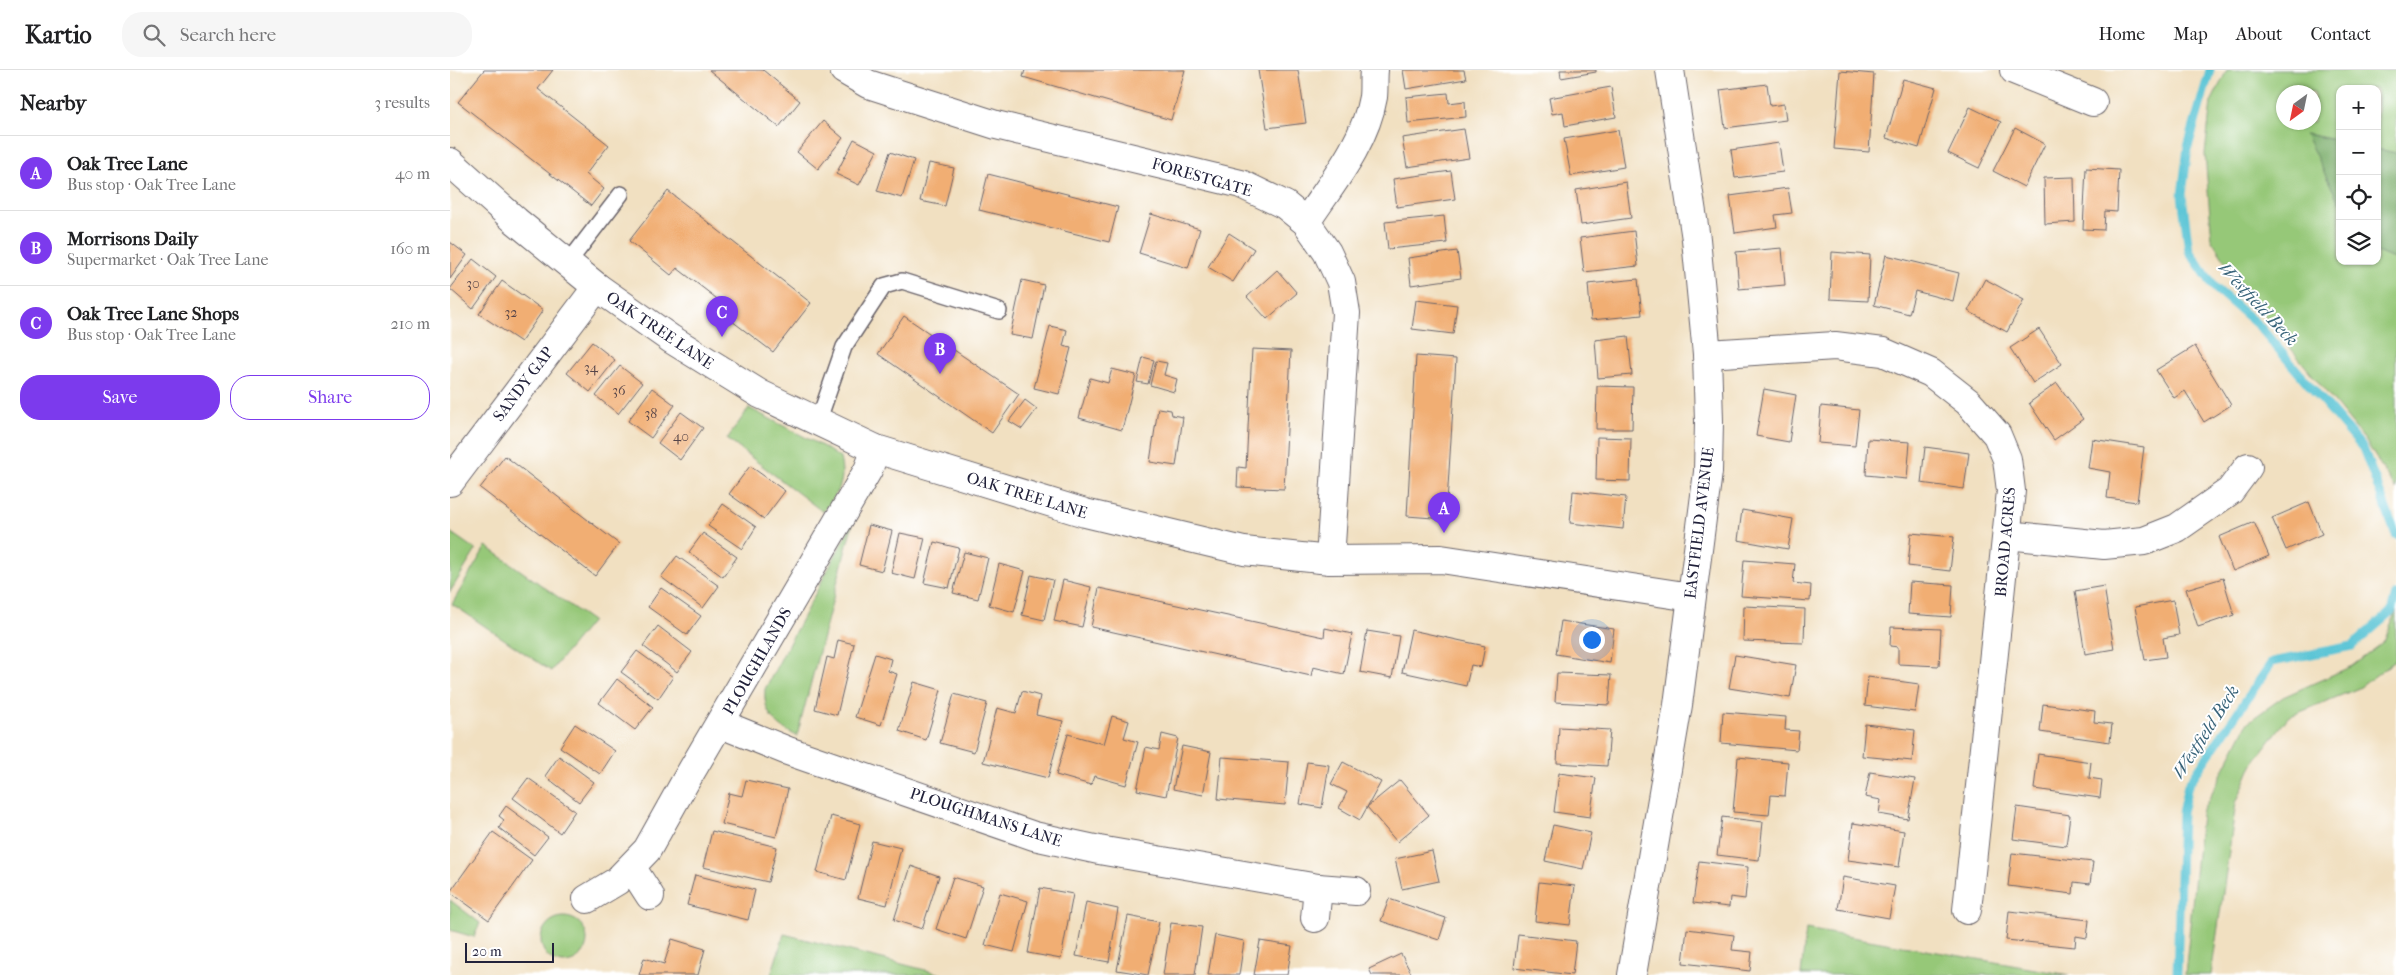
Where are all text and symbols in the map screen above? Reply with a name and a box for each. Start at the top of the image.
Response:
search box [122,12,472,57]
text: Kartio [25,21,92,49]
icon: search [140,21,168,49]
text: Search here [180,24,276,46]
text: Home [2098,24,2145,45]
text: Map [2173,24,2208,45]
text: About [2236,24,2282,45]
text: Contact [2310,24,2371,45]
north arrow [2276,85,2321,130]
map controls [2336,85,2381,265]
button: + [2336,85,2381,130]
text: Nearby [20,91,86,115]
text: 3 results [374,93,430,112]
button: − [2336,130,2381,175]
text: Oak Tree Lane [67,153,188,175]
street label: FORESTGATE [1150,154,1255,200]
text: A [31,164,41,183]
text: 40 m [395,164,430,183]
text: Bus stop · Oak Tree Lane [67,175,236,194]
button: locate [2336,175,2381,220]
button: layers [2336,220,2381,265]
text: Morrisons Daily [67,228,198,250]
text: B [31,239,41,258]
text: 160 m [390,239,430,258]
text: Supermarket · Oak Tree Lane [67,250,268,269]
water label: Westfield Beck [2214,258,2302,350]
house number: 30 [466,275,480,292]
street label: OAK TREE LANE [603,287,717,373]
pin: C [706,296,738,337]
text: Oak Tree Lane Shops [67,303,239,325]
house number: 32 [505,304,517,321]
text: C [31,314,41,333]
text: 210 m [391,314,430,333]
text: Bus stop · Oak Tree Lane [67,325,236,344]
pin: B [924,333,956,374]
street label: SANDY GAP [489,343,557,425]
house number: 34 [584,359,599,376]
button: Save [20,375,220,420]
button: Share [230,375,430,420]
house number: 36 [612,382,626,399]
house number: 38 [645,405,657,422]
house number: 40 [673,428,689,445]
street label: EASTFIELD AVENUE [1680,446,1718,600]
street label: OAK TREE LANE [964,468,1090,522]
street label: BROAD ACRES [1991,486,2019,598]
pin: A [1428,492,1460,533]
street label: PLOUGHLANDS [719,604,795,718]
your location [1579,627,1605,653]
water label: Westfield Beck [2168,681,2244,783]
street label: PLOUGHMANS LANE [907,783,1065,851]
scale bar [465,940,554,963]
text: 20 m [472,943,502,960]

